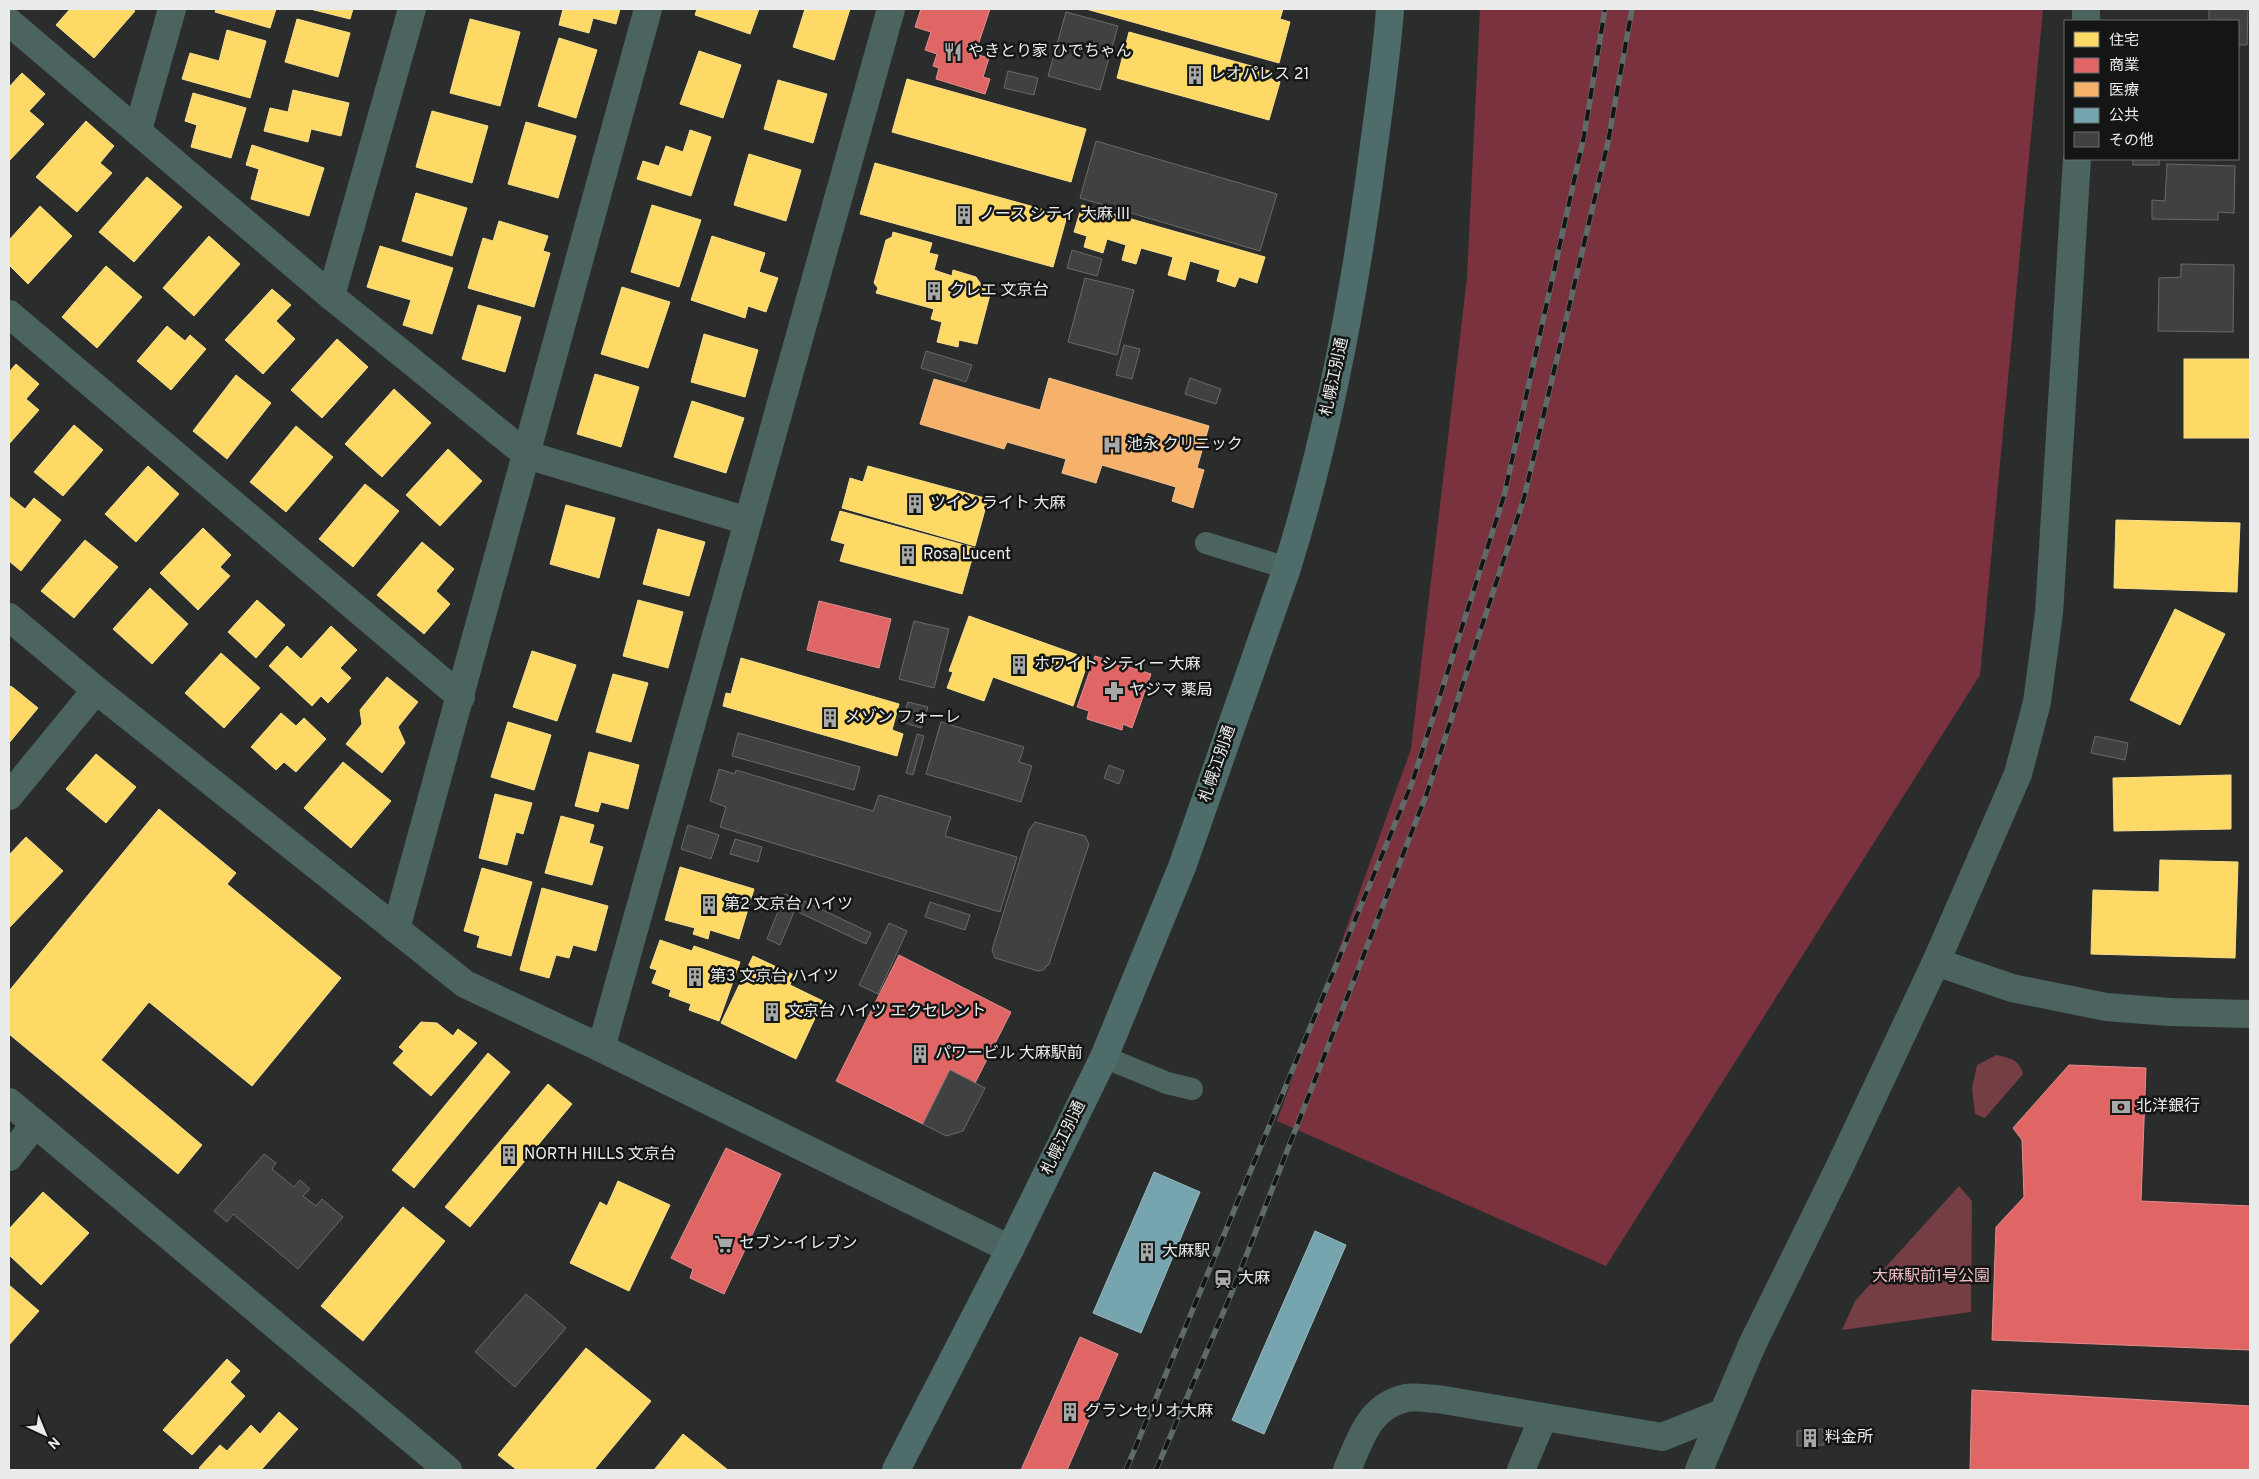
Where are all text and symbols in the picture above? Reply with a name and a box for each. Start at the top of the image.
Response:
legend [2064,20,2239,160]
text: 住宅 [2109,32,2139,51]
restaurant icon: やきとり家 ひでちゃん [942,41,964,63]
place label: やきとり家 ひでちゃん [968,42,1132,62]
text: 商業 [2109,57,2139,76]
building icon: レオパレス 21 [1184,64,1206,86]
place label: レオパレス 21 [1210,65,1310,85]
text: 医療 [2109,82,2139,101]
text: 公共 [2109,107,2139,126]
text: その他 [2109,132,2154,151]
building icon: ノース シティ 大麻 III [953,204,975,226]
place label: ノース シティ 大麻 III [979,205,1130,225]
building icon: クレエ 文京台 [923,280,945,302]
place label: クレエ 文京台 [949,281,1049,301]
street label: 札幌江別通 [1317,336,1353,418]
hospital icon: 池永 クリニック [1101,434,1123,456]
place label: 池永 クリニック [1127,435,1243,455]
building icon: ツイン ライト 大麻 [904,493,926,515]
place label: ツイン ライト 大麻 [930,494,1066,514]
building icon: Rosa Lucent [897,544,919,566]
place label: Rosa Lucent [923,545,1011,565]
building icon: ホワイト シティー 大麻 [1008,654,1030,676]
place label: ホワイト シティー 大麻 [1034,655,1201,675]
pharmacy icon: ヤジマ 薬局 [1103,680,1125,702]
place label: ヤジマ 薬局 [1129,681,1213,701]
building icon: メゾン フォーレ [819,707,841,729]
place label: メゾン フォーレ [845,708,961,728]
street label: 札幌江別通 [1196,723,1240,805]
building icon: 第2 文京台 ハイツ [698,894,720,916]
place label: 第2 文京台 ハイツ [724,895,853,915]
building icon: 第3 文京台 ハイツ [684,966,706,988]
place label: 第3 文京台 ハイツ [710,967,839,987]
building icon: 文京台 ハイツ エクセレント [761,1001,783,1023]
place label: 文京台 ハイツ エクセレント [787,1002,986,1022]
building icon: パワービル 大麻駅前 [909,1043,931,1065]
place label: パワービル 大麻駅前 [935,1044,1083,1064]
bank icon: 北洋銀行 [2110,1096,2132,1118]
place label: 北洋銀行 [2136,1097,2200,1117]
street label: 札幌江別通 [1037,1098,1091,1178]
building icon: NORTH HILLS 文京台 [498,1144,520,1166]
place label: NORTH HILLS 文京台 [524,1145,676,1165]
supermarket icon: セブン-イレブン [713,1233,735,1255]
place label: セブン-イレブン [739,1234,857,1254]
building icon: 大麻駅 [1136,1241,1158,1263]
place label: 大麻駅 [1162,1242,1210,1262]
park label: 大麻駅前1号公園 [1872,1267,1990,1287]
station icon: 大麻 [1212,1268,1234,1290]
place label: 大麻 [1238,1269,1270,1289]
building icon: グランセリオ大麻 [1059,1401,1081,1423]
place label: グランセリオ大麻 [1085,1402,1213,1422]
north arrow [20,1409,70,1459]
building icon: 料金所 [1799,1427,1821,1449]
place label: 料金所 [1825,1428,1873,1448]
text: N [43,1433,63,1452]

